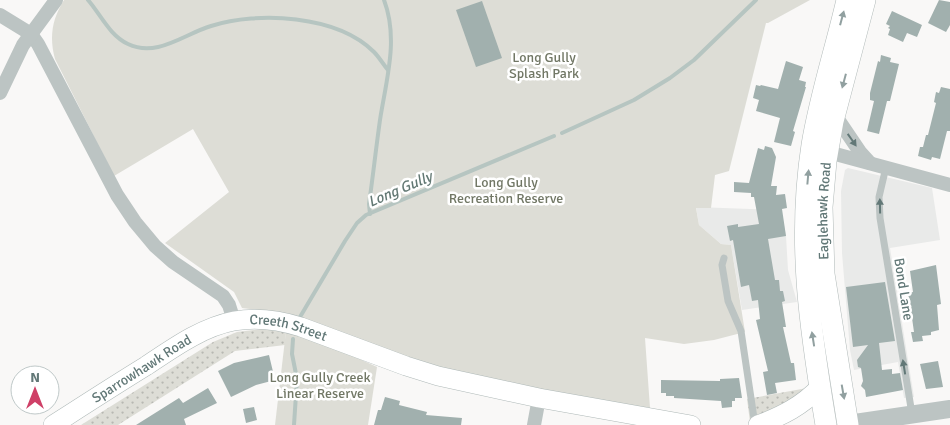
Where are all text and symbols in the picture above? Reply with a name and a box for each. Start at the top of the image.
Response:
one-way arrow [838,11,846,26]
park label: Long Gully Splash Park [509,49,579,82]
one-way arrow [839,74,847,89]
one-way arrow [847,133,857,147]
street label: Eaglehawk Road [814,161,835,260]
water label: Long Gully [365,167,437,211]
one-way arrow [805,169,813,185]
park label: Long Gully Recreation Reserve [449,174,563,207]
one-way arrow [875,198,883,214]
street label: Bond Lane [890,257,917,321]
street label: Creeth Street [249,311,329,345]
street label: Sparrowhawk Road [89,331,194,407]
one-way arrow [809,331,817,347]
one-way arrow [900,358,908,374]
north arrow [10,365,60,415]
text: N [30,369,40,386]
park label: Long Gully Creek Linear Reserve [270,369,370,402]
one-way arrow [839,384,847,400]

